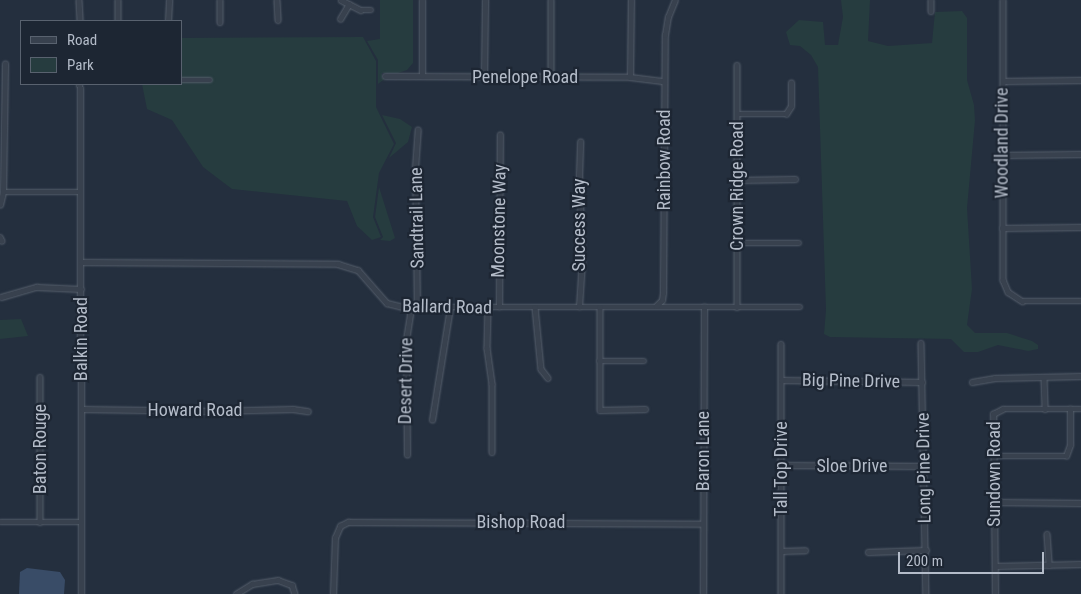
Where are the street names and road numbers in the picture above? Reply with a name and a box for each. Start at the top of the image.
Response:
street label: Penelope Road [472,66,578,88]
street label: Woodland Drive [991,88,1013,198]
street label: Rainbow Road [653,110,675,210]
street label: Crown Ridge Road [726,121,748,251]
street label: Moonstone Way [487,164,511,278]
street label: Sandtrail Lane [405,167,429,269]
street label: Success Way [568,178,590,272]
street label: Ballard Road [402,295,492,319]
street label: Balkin Road [70,297,92,381]
street label: Desert Drive [394,337,418,425]
street label: Big Pine Drive [802,369,900,393]
street label: Howard Road [147,399,243,421]
street label: Baton Rouge [29,404,51,494]
street label: Baron Lane [692,411,714,491]
street label: Long Pine Drive [912,413,936,523]
street label: Tall Top Drive [770,421,792,517]
street label: Sundown Road [983,421,1005,527]
street label: Sloe Drive [817,455,887,477]
street label: Bishop Road [476,511,566,533]

